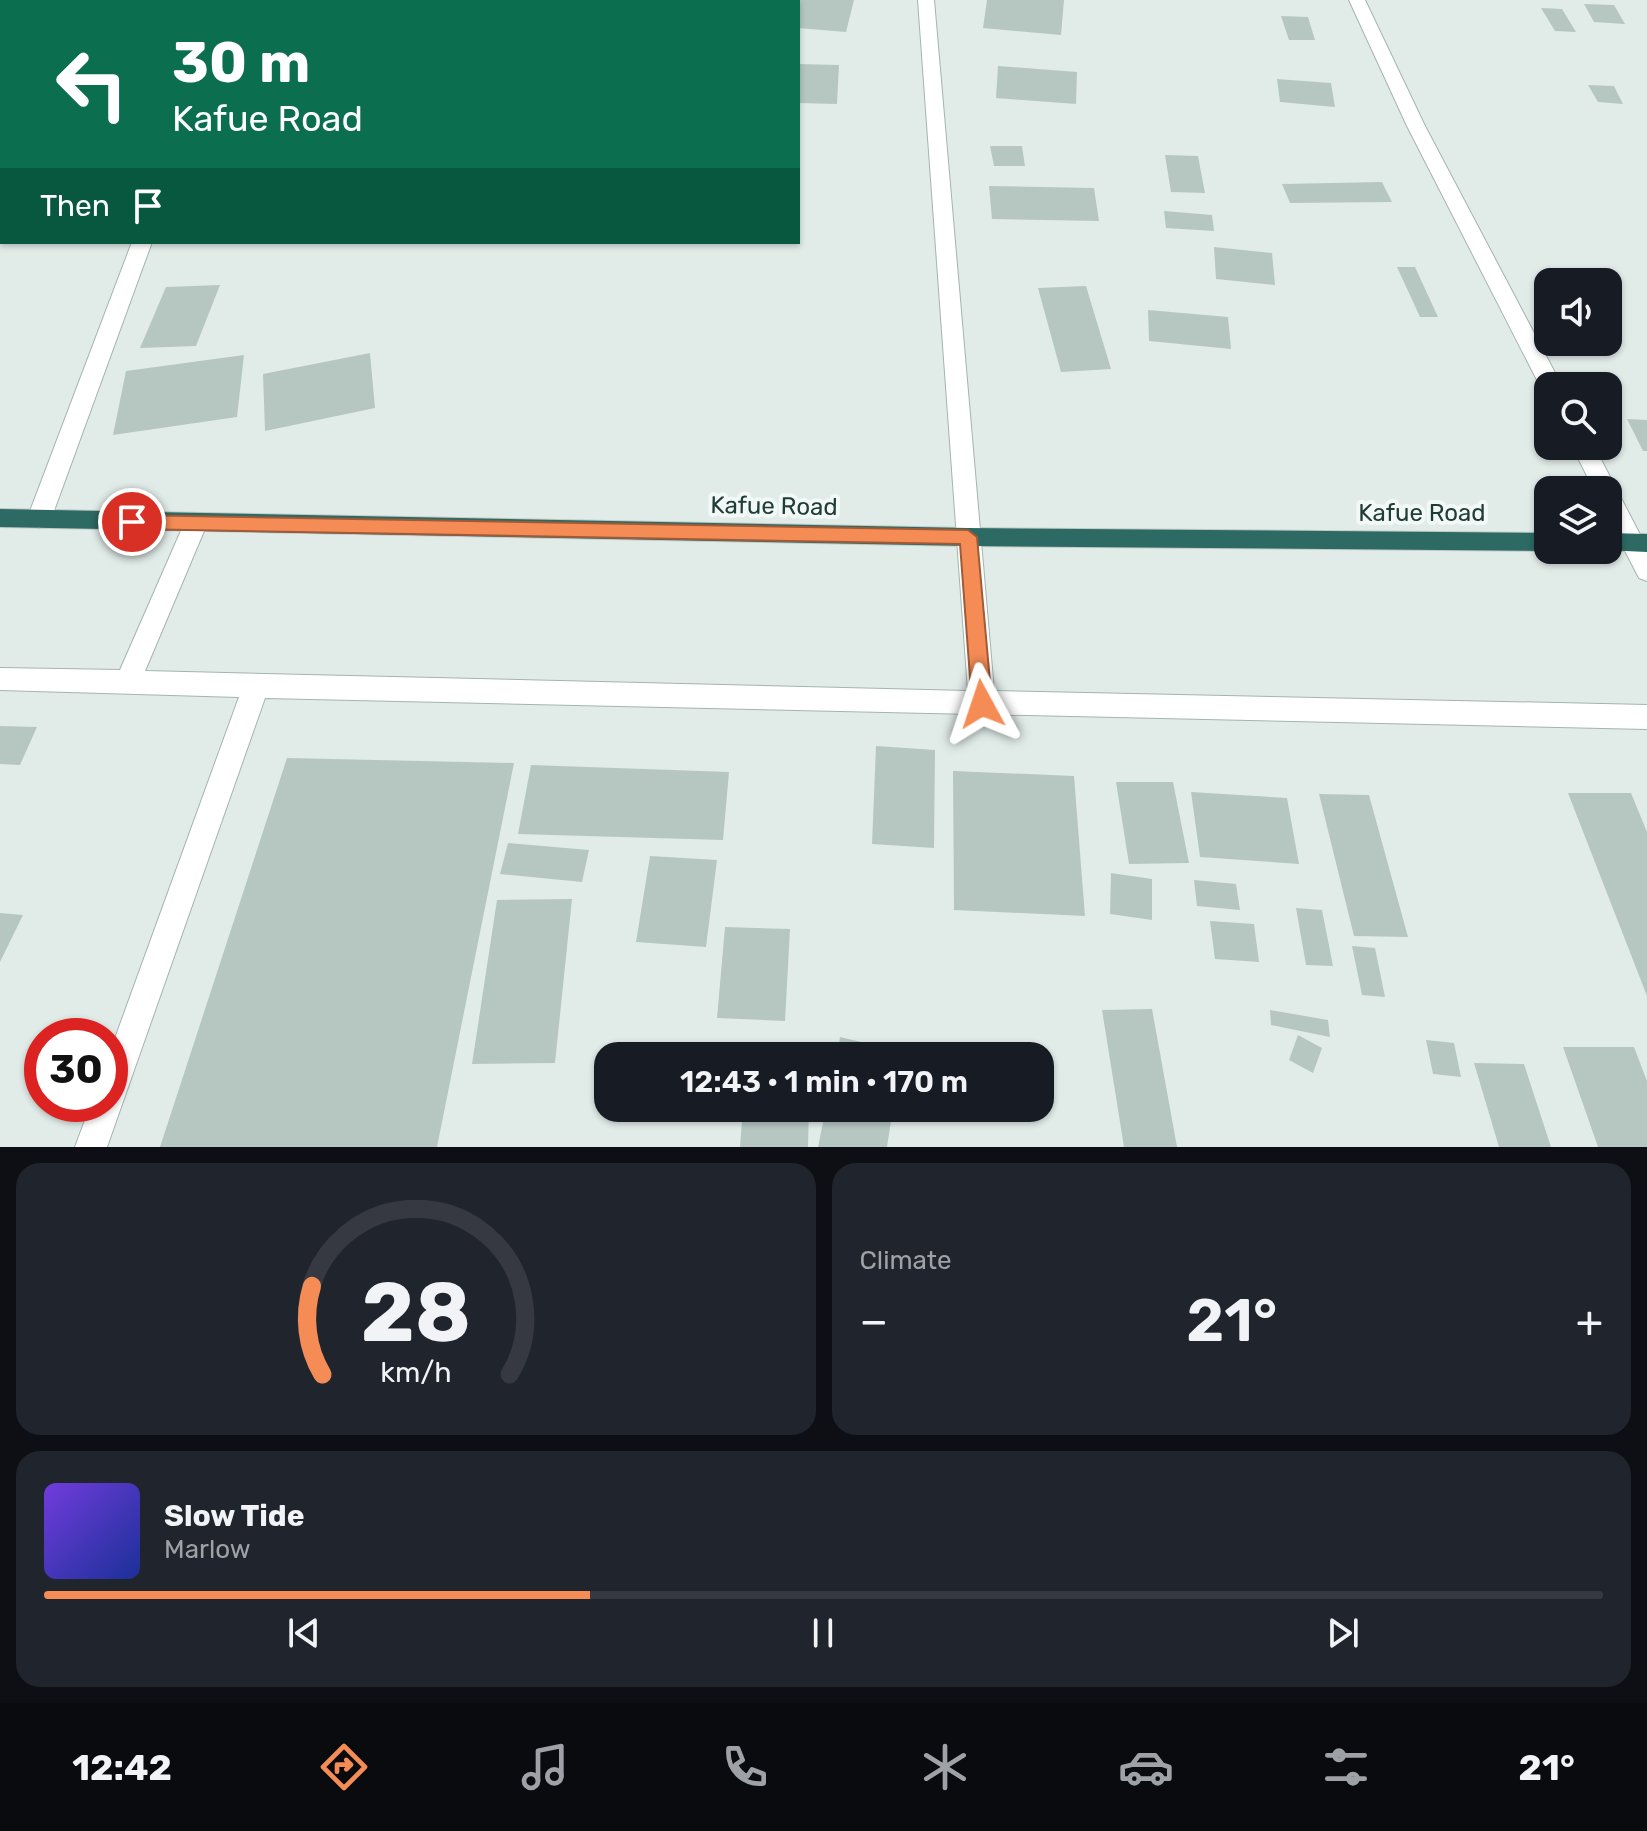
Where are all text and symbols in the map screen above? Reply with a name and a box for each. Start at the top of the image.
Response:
text: 30 m [172,30,310,96]
icon: left [40,32,144,136]
text: Kafue Road [172,97,363,140]
icon: arrive [126,184,170,228]
text: Then [40,188,110,224]
map controls [1534,268,1622,564]
button: sound [1534,268,1622,356]
button: search [1534,372,1622,460]
button: layers [1534,476,1622,564]
pin [98,488,166,556]
street label: Kafue Road [710,491,838,521]
street label: Kafue Road [1358,499,1486,527]
icon: arrive [110,500,154,544]
position arrow [940,662,1024,746]
speed limit sign: 30 [24,1018,128,1122]
text: 12:43 · 1 min · 170 m [680,1064,968,1100]
text: Climate [860,1245,952,1276]
text: 28 [361,1263,471,1362]
text: 21° [1186,1285,1277,1356]
text: − [860,1295,888,1347]
text: + [1576,1295,1603,1347]
text: km/h [380,1355,451,1389]
text: Slow Tide [164,1498,304,1534]
text: Marlow [164,1534,251,1565]
icon: previous [282,1611,326,1655]
icon: pause [801,1611,845,1655]
icon: next [1321,1611,1365,1655]
icon: directions [316,1739,372,1795]
icon: music [517,1739,573,1795]
icon: phone [717,1739,773,1795]
icon: climate [917,1739,973,1795]
icon: car [1118,1739,1174,1795]
icon: filters [1318,1739,1374,1795]
text: 12:42 [72,1746,172,1789]
text: 21° [1519,1746,1575,1789]

